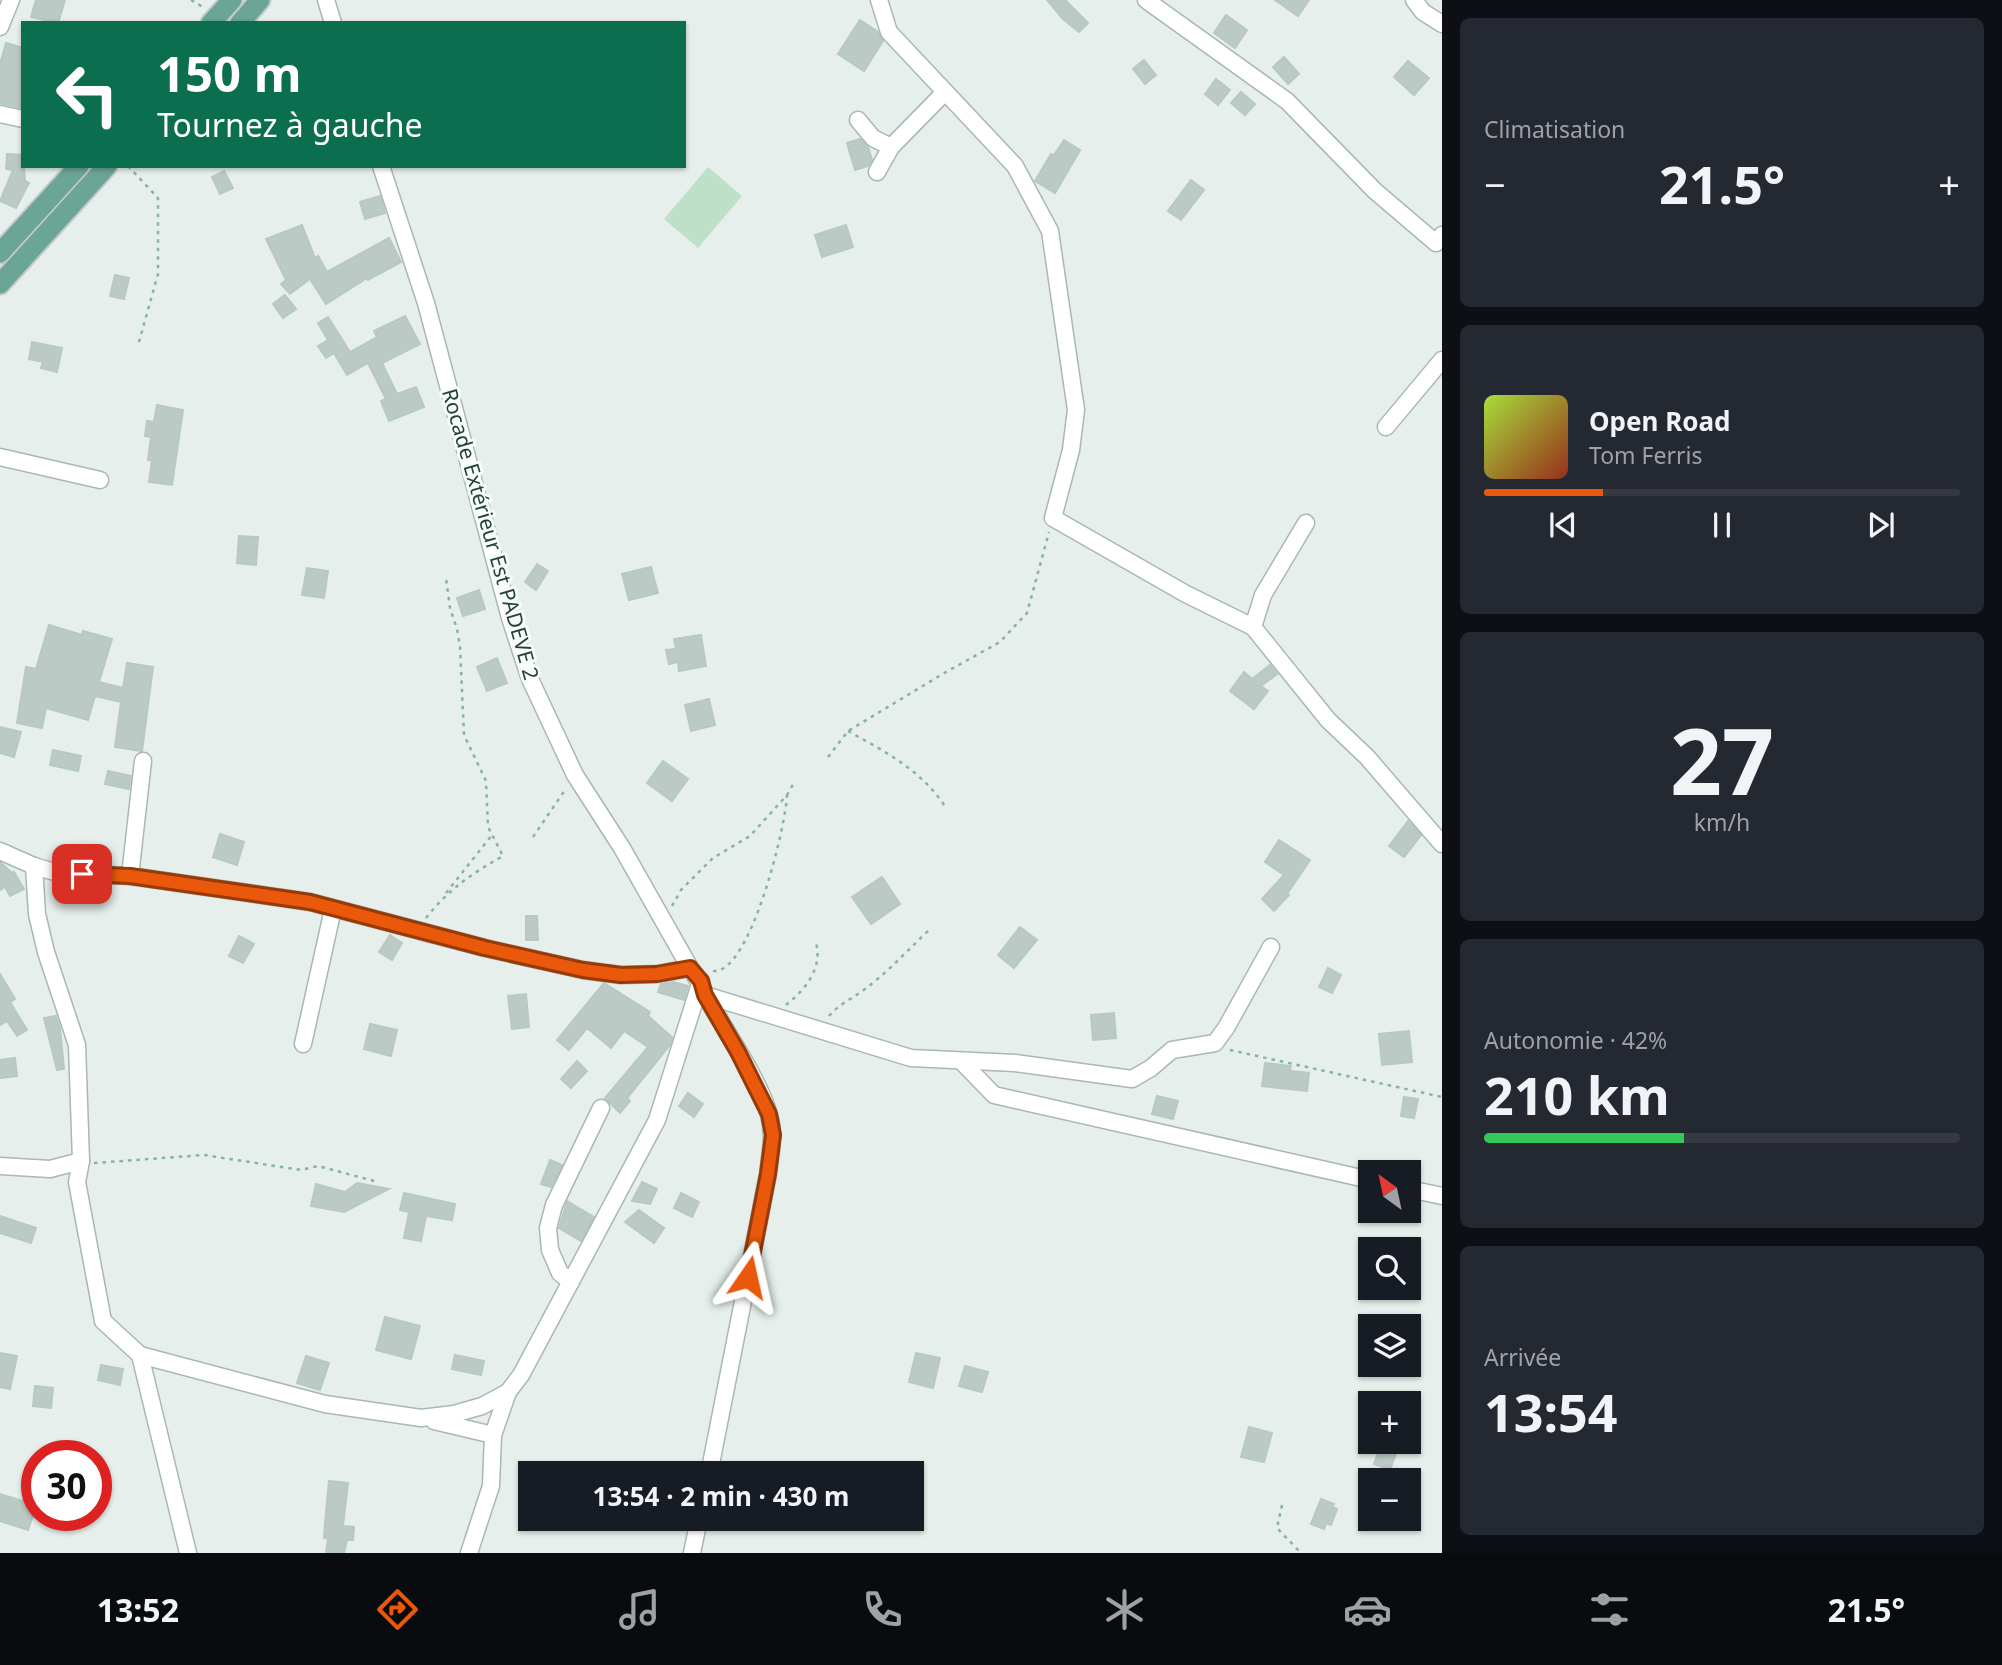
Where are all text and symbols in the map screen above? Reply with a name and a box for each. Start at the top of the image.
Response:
text: 150 m [157,40,302,106]
icon: left [42,49,133,140]
text: Tournez à gauche [157,103,423,146]
text: Climatisation [1484,113,1625,145]
text: 21.5° [1659,148,1785,219]
text: − [1484,158,1506,210]
text: + [1938,158,1960,210]
street label: Rocade Extérieur Est PADEVE 2 [436,385,546,683]
text: Open Road [1589,403,1731,439]
text: Tom Ferris [1589,439,1702,471]
icon: previous [1544,506,1582,544]
icon: pause [1703,506,1741,544]
icon: next [1862,506,1900,544]
text: 27 [1670,698,1774,822]
text: km/h [1694,806,1750,838]
pin [52,844,112,904]
icon: arrive [63,855,101,893]
text: Autonomie · 42% [1484,1024,1667,1056]
text: 210 km [1484,1059,1670,1130]
north arrow [1358,1160,1421,1223]
map controls [1358,1160,1421,1531]
button: search [1358,1237,1421,1300]
position arrow [711,1240,785,1314]
button: layers [1358,1314,1421,1377]
text: Arrivée [1484,1341,1561,1373]
text: 13:54 [1484,1376,1618,1447]
button: + [1358,1391,1421,1454]
speed limit sign: 30 [21,1440,112,1531]
button: − [1358,1468,1421,1531]
text: 13:54 · 2 min · 430 m [593,1478,849,1514]
icon: directions [373,1585,422,1634]
icon: music [615,1585,664,1634]
icon: phone [858,1585,907,1634]
icon: climate [1100,1585,1149,1634]
icon: car [1343,1585,1392,1634]
icon: filters [1585,1585,1634,1634]
text: 13:52 [97,1588,179,1631]
text: 21.5° [1828,1588,1905,1631]

